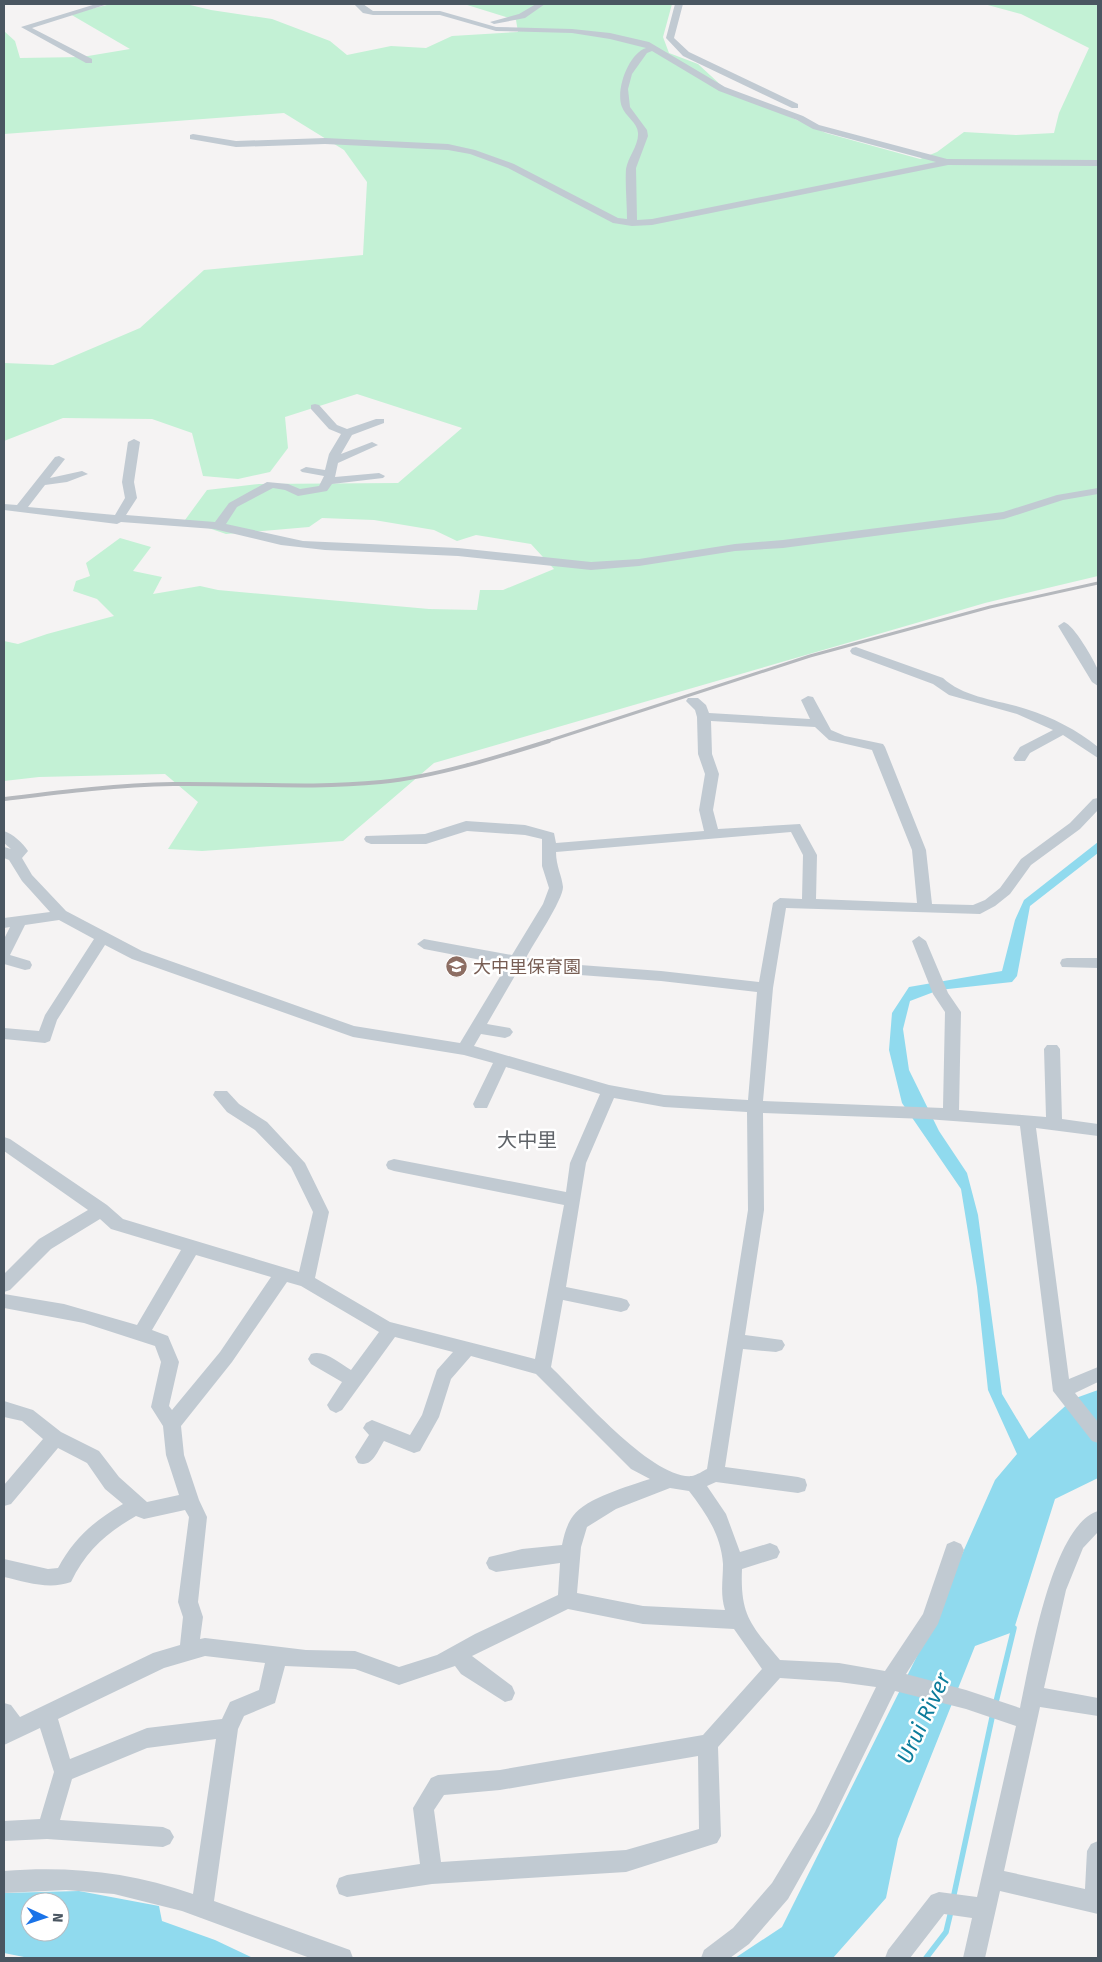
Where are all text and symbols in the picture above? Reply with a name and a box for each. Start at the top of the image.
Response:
school or university icon: 大中里保育園 [445,955,469,979]
place label: 大中里保育園 [473,956,581,978]
district label: 大中里 [497,1128,557,1152]
water label: Urui River [891,1668,956,1768]
north arrow [20,1892,70,1942]
text: N [49,1913,66,1923]

